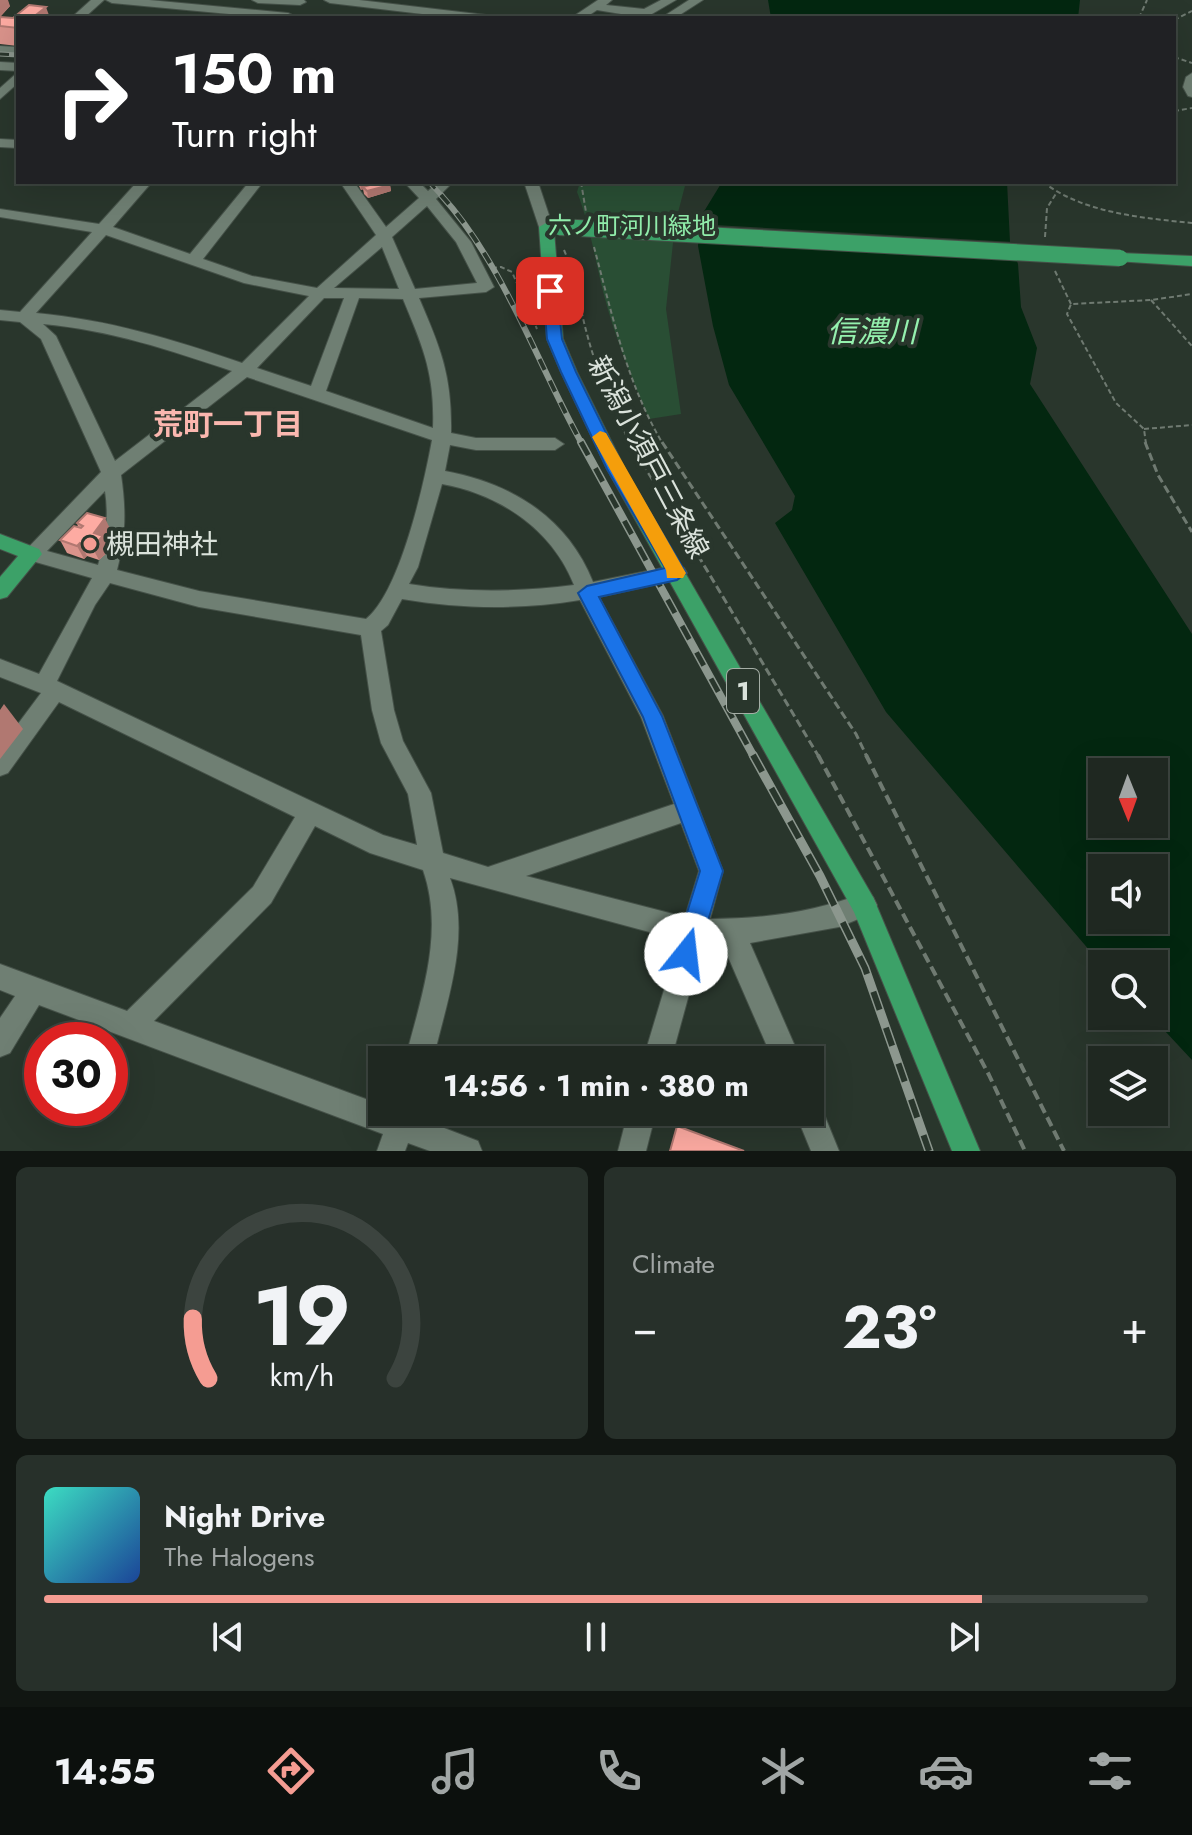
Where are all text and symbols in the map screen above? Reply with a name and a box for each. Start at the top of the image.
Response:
text: 150 m [172,33,336,114]
icon: right [40,48,144,152]
text: Turn right [172,108,317,160]
park label: 六ノ町河川緑地 [548,208,716,243]
pin [516,257,584,325]
icon: arrive [528,269,572,313]
water label: 信濃川 [827,310,920,353]
street label: 新潟小須戸三条線 [578,349,719,566]
district label: 荒町一丁目 [153,403,303,446]
place label: 槻田神社 [106,524,218,565]
marker: 槻田神社 [81,535,99,553]
road number: 1 [727,669,759,713]
north arrow [1088,758,1168,838]
map controls [1088,758,1168,1126]
button: sound [1088,854,1168,934]
position arrow [644,912,728,996]
button: search [1088,950,1168,1030]
speed limit sign: 30 [24,1022,128,1126]
button: layers [1088,1046,1168,1126]
text: 14:56 · 1 min · 380 m [443,1064,749,1107]
text: Climate [632,1245,715,1283]
text: 19 [253,1256,351,1376]
text: 23° [842,1284,937,1371]
text: − [632,1296,658,1360]
text: + [1121,1296,1148,1360]
text: km/h [270,1355,334,1397]
text: Night Drive [164,1495,325,1538]
text: The Halogens [164,1538,315,1576]
icon: previous [206,1615,250,1659]
icon: pause [574,1615,618,1659]
icon: next [942,1615,986,1659]
icon: directions [263,1743,319,1799]
icon: music [427,1743,483,1799]
icon: phone [591,1743,647,1799]
icon: climate [755,1743,811,1799]
icon: car [918,1743,974,1799]
icon: filters [1082,1743,1138,1799]
text: 14:55 [54,1745,155,1797]

